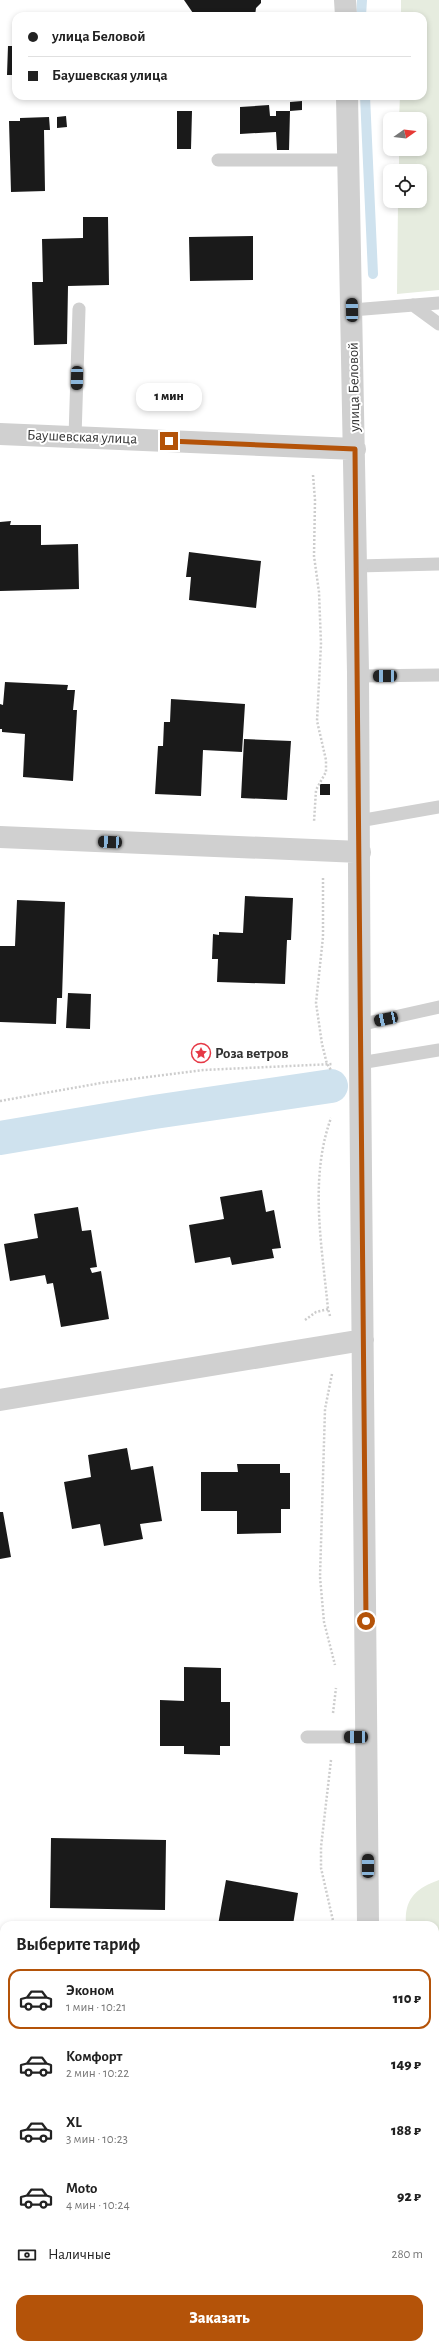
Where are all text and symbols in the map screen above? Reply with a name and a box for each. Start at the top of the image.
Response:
text: улица Беловой [52,29,145,44]
text: Баушевская улица [52,68,168,83]
north arrow [383,112,427,156]
map controls [383,112,427,208]
button: locate [383,164,427,208]
car [346,298,358,322]
street label: улица Беловой [346,342,362,433]
car [71,366,83,390]
callout: 1 мин [136,383,202,411]
text: 1 мин [154,390,184,403]
street label: Баушевская улица [27,428,138,446]
route end [160,432,178,450]
car [373,670,397,682]
car [98,835,122,849]
car [373,1011,399,1027]
place icon: Роза ветров [190,1042,212,1064]
place label: Роза ветров [215,1046,289,1061]
route start [357,1612,375,1630]
car [344,1731,368,1743]
car [362,1854,374,1878]
text: Выберите тариф [16,1936,140,1954]
icon: car [18,1981,54,2017]
text: Эконом [66,1983,114,1998]
text: 110 ₽ [393,1991,421,2006]
text: 1 мин · 10:21 [66,2001,126,2014]
icon: car [18,2047,54,2083]
text: Комфорт [66,2049,122,2064]
text: 149 ₽ [391,2057,421,2072]
text: 2 мин · 10:22 [66,2067,129,2080]
icon: car [18,2113,54,2149]
text: XL [66,2115,82,2130]
text: 188 ₽ [391,2123,421,2138]
text: 3 мин · 10:23 [66,2133,128,2146]
icon: car [18,2179,54,2215]
text: Moto [66,2181,98,2196]
text: 92 ₽ [397,2189,421,2204]
text: 4 мин · 10:24 [66,2199,130,2212]
icon: cash [16,2244,38,2266]
text: Наличные [48,2247,111,2262]
text: 280 m [392,2248,423,2261]
button: Заказать [16,2295,423,2341]

